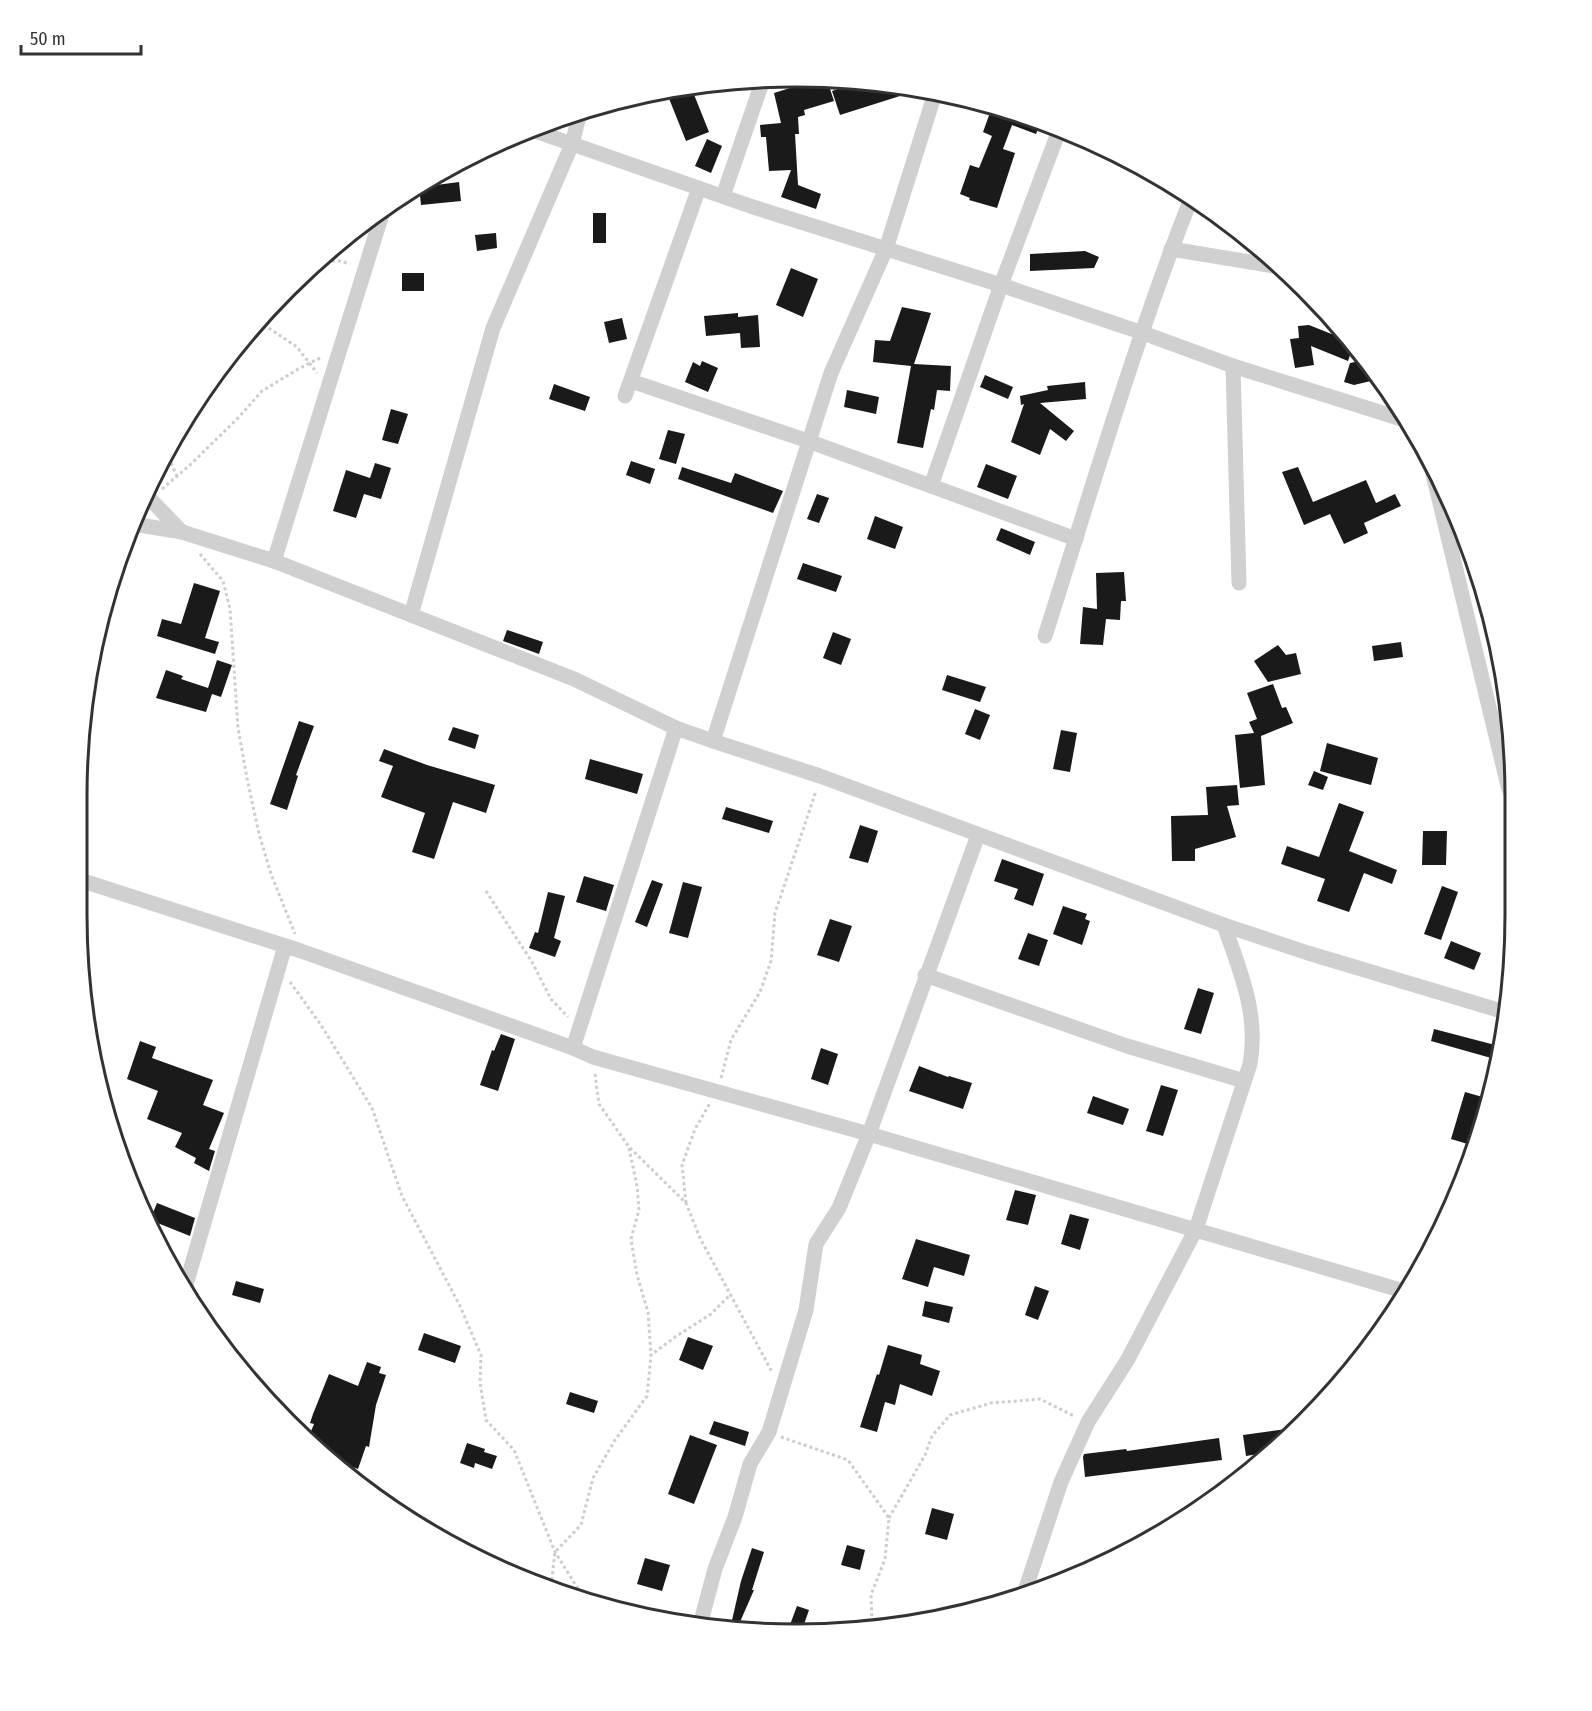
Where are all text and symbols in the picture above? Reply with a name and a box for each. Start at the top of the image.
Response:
scale bar [21,18,141,56]
text: 50 m [30,28,66,50]

